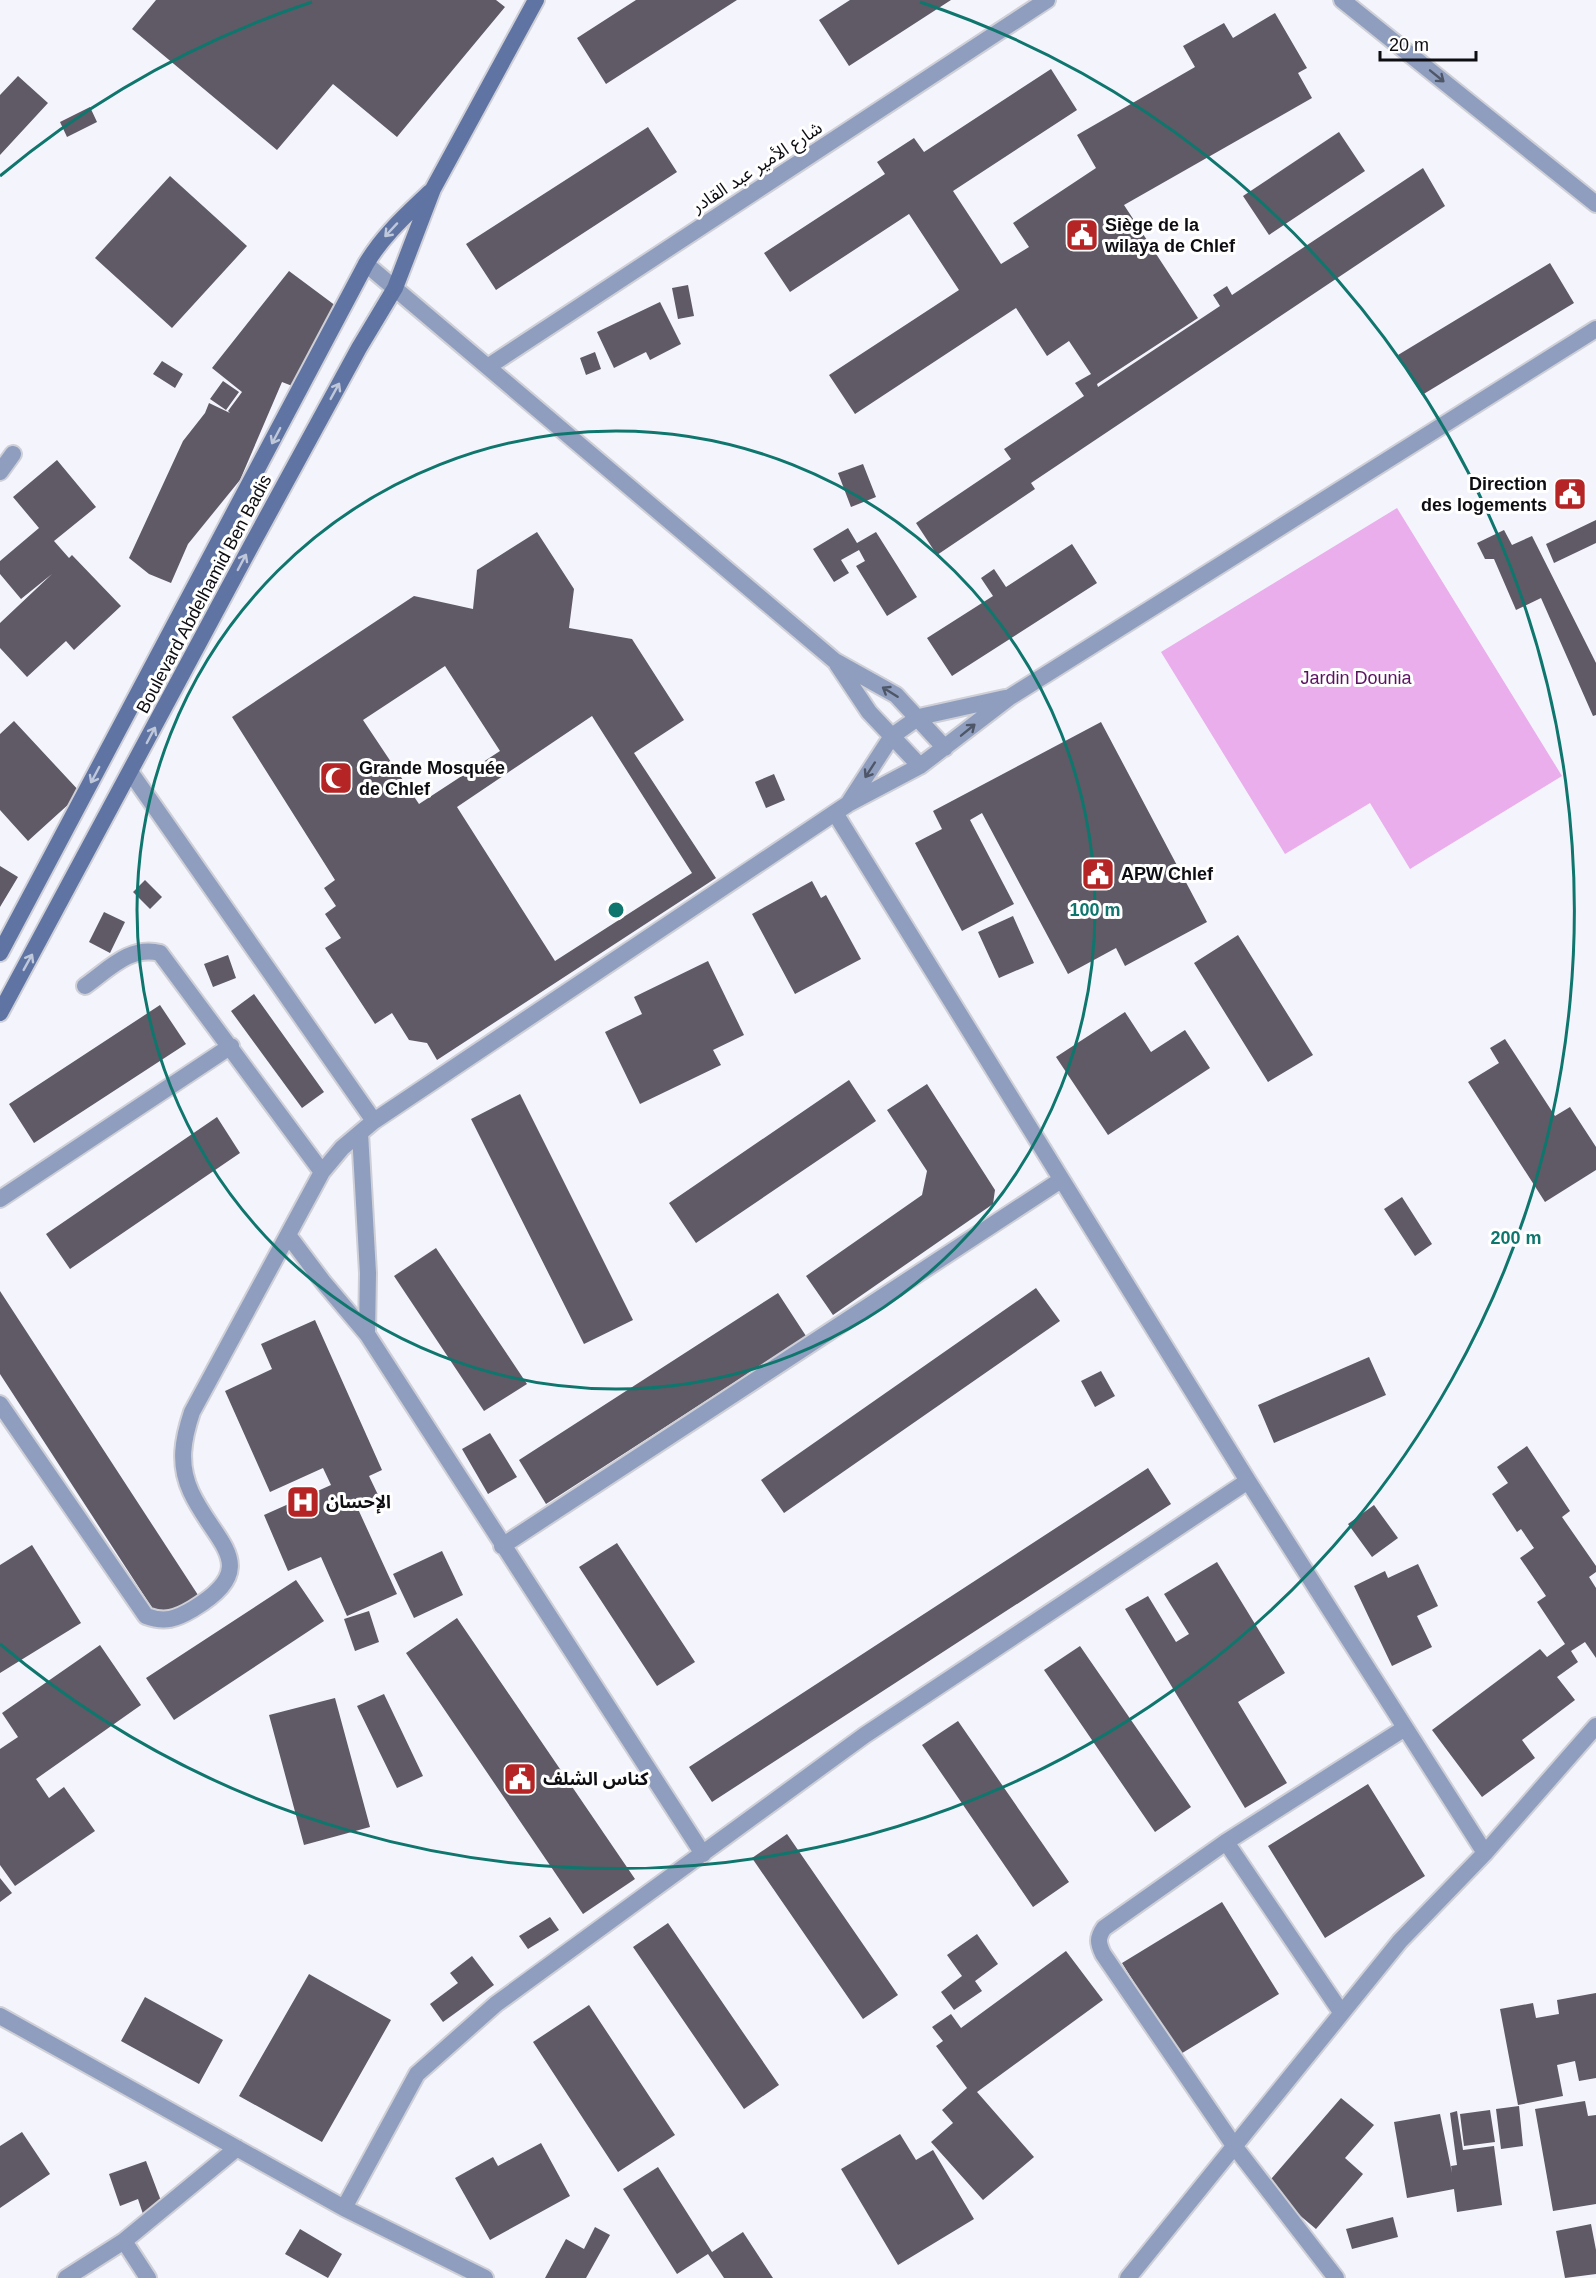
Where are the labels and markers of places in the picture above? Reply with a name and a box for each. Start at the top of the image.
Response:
place label: Siège de la wilaya de Chlef [1104,215,1236,256]
public building icon: Siège de la wilaya de Chlef [1064,217,1100,253]
place label: Direction des logements [1421,474,1547,515]
public building icon: Direction des logements [1552,476,1588,512]
place label: Grande Mosquée de Chlef [359,758,505,799]
mosque icon: Grande Mosquée de Chlef [318,760,354,796]
public building icon: APW Chlef [1080,856,1116,892]
place label: APW Chlef [1121,864,1214,884]
centre of rings [606,900,626,920]
hospital icon: الإحسان [285,1484,321,1520]
place label: الإحسان [326,1492,391,1514]
public building icon: كناس الشلف [502,1761,538,1797]
place label: كناس الشلف [543,1769,649,1789]

